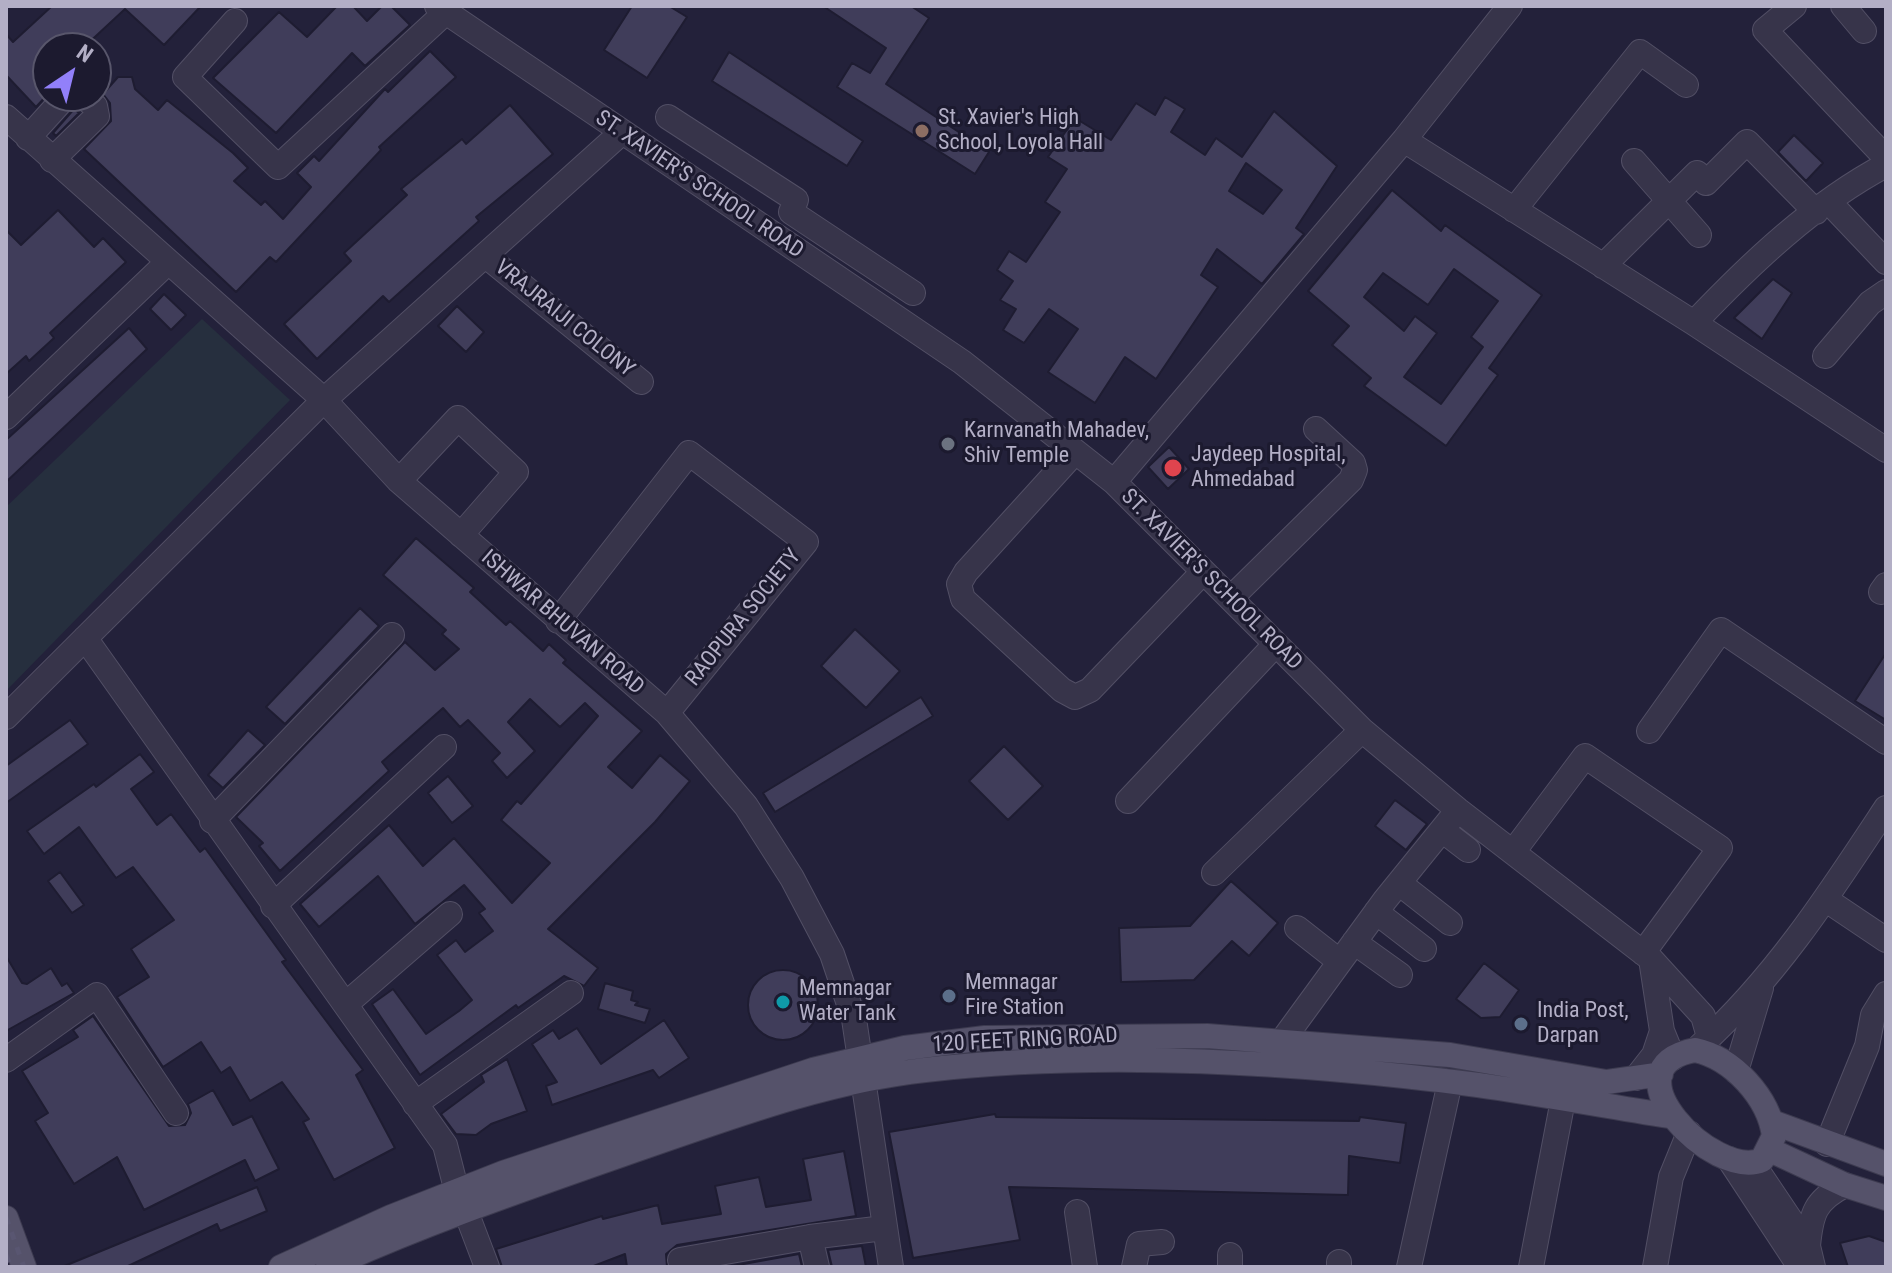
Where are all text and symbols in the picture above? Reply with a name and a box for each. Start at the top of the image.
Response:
north arrow [32,32,112,112]
text: N [72,39,98,68]
street label: ST. XAVIER'S SCHOOL ROAD [590,105,808,265]
place label: St. Xavier's High School, Loyola Hall [938,105,1103,156]
marker: St. Xavier's High School, Loyola Hall [913,122,931,140]
street label: VRAJRAIJI COLONY [489,255,639,383]
place label: Karnvanath Mahadev, Shiv Temple [964,418,1149,470]
marker: Karnvanath Mahadev, Shiv Temple [939,435,957,453]
place label: Jaydeep Hospital, Ahmedabad [1191,442,1346,494]
marker: Jaydeep Hospital, Ahmedabad [1162,457,1184,479]
street label: ST. XAVIER'S SCHOOL ROAD [1115,484,1307,676]
street label: RAOPURA SOCIETY [681,544,807,692]
street label: ISHWAR BHUVAN ROAD [475,545,649,701]
place label: Memnagar Fire Station [965,970,1064,1022]
place label: Memnagar Water Tank [799,976,896,1028]
marker: Memnagar Fire Station [940,987,958,1005]
marker: Memnagar Water Tank [774,993,792,1011]
place label: India Post, Darpan [1537,998,1629,1050]
marker: India Post, Darpan [1512,1015,1530,1033]
street label: 120 FEET RING ROAD [932,1023,1118,1059]

